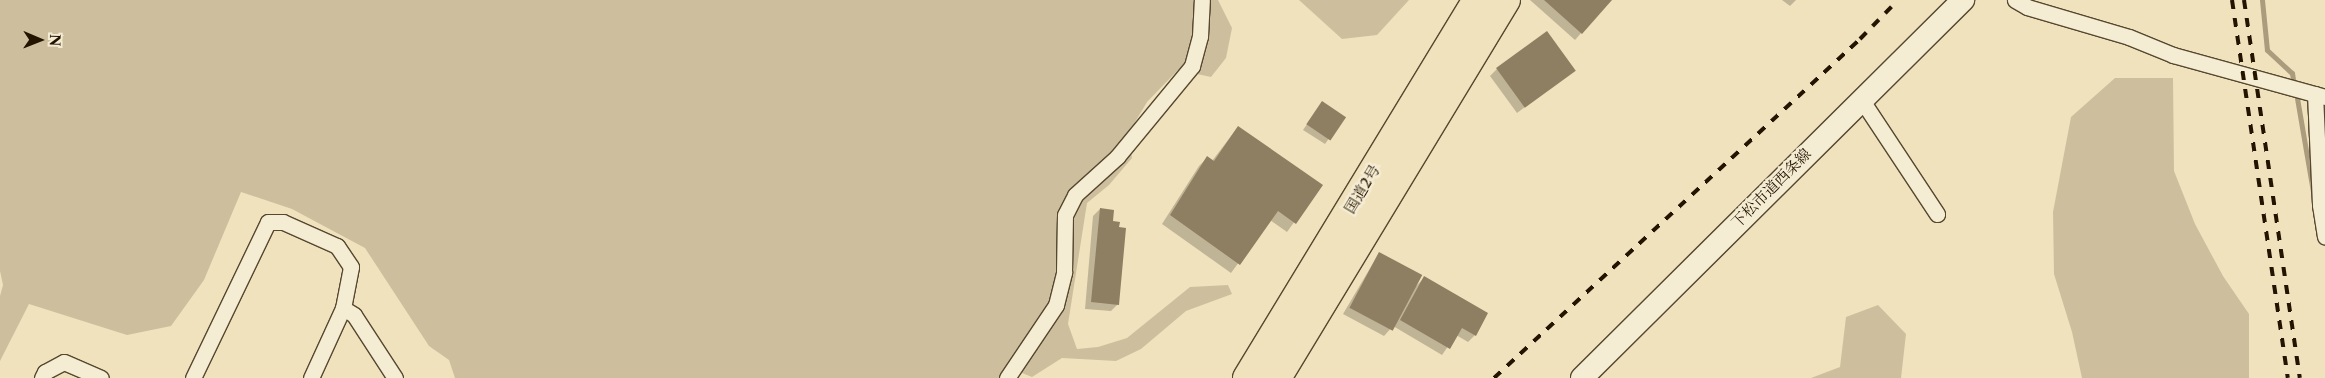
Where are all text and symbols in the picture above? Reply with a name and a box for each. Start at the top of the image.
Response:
north arrow [15,15,65,65]
text: N [46,34,64,46]
street label: 下松市道西条線 [1728,145,1814,231]
street label: 国道2号 [1340,161,1384,217]

